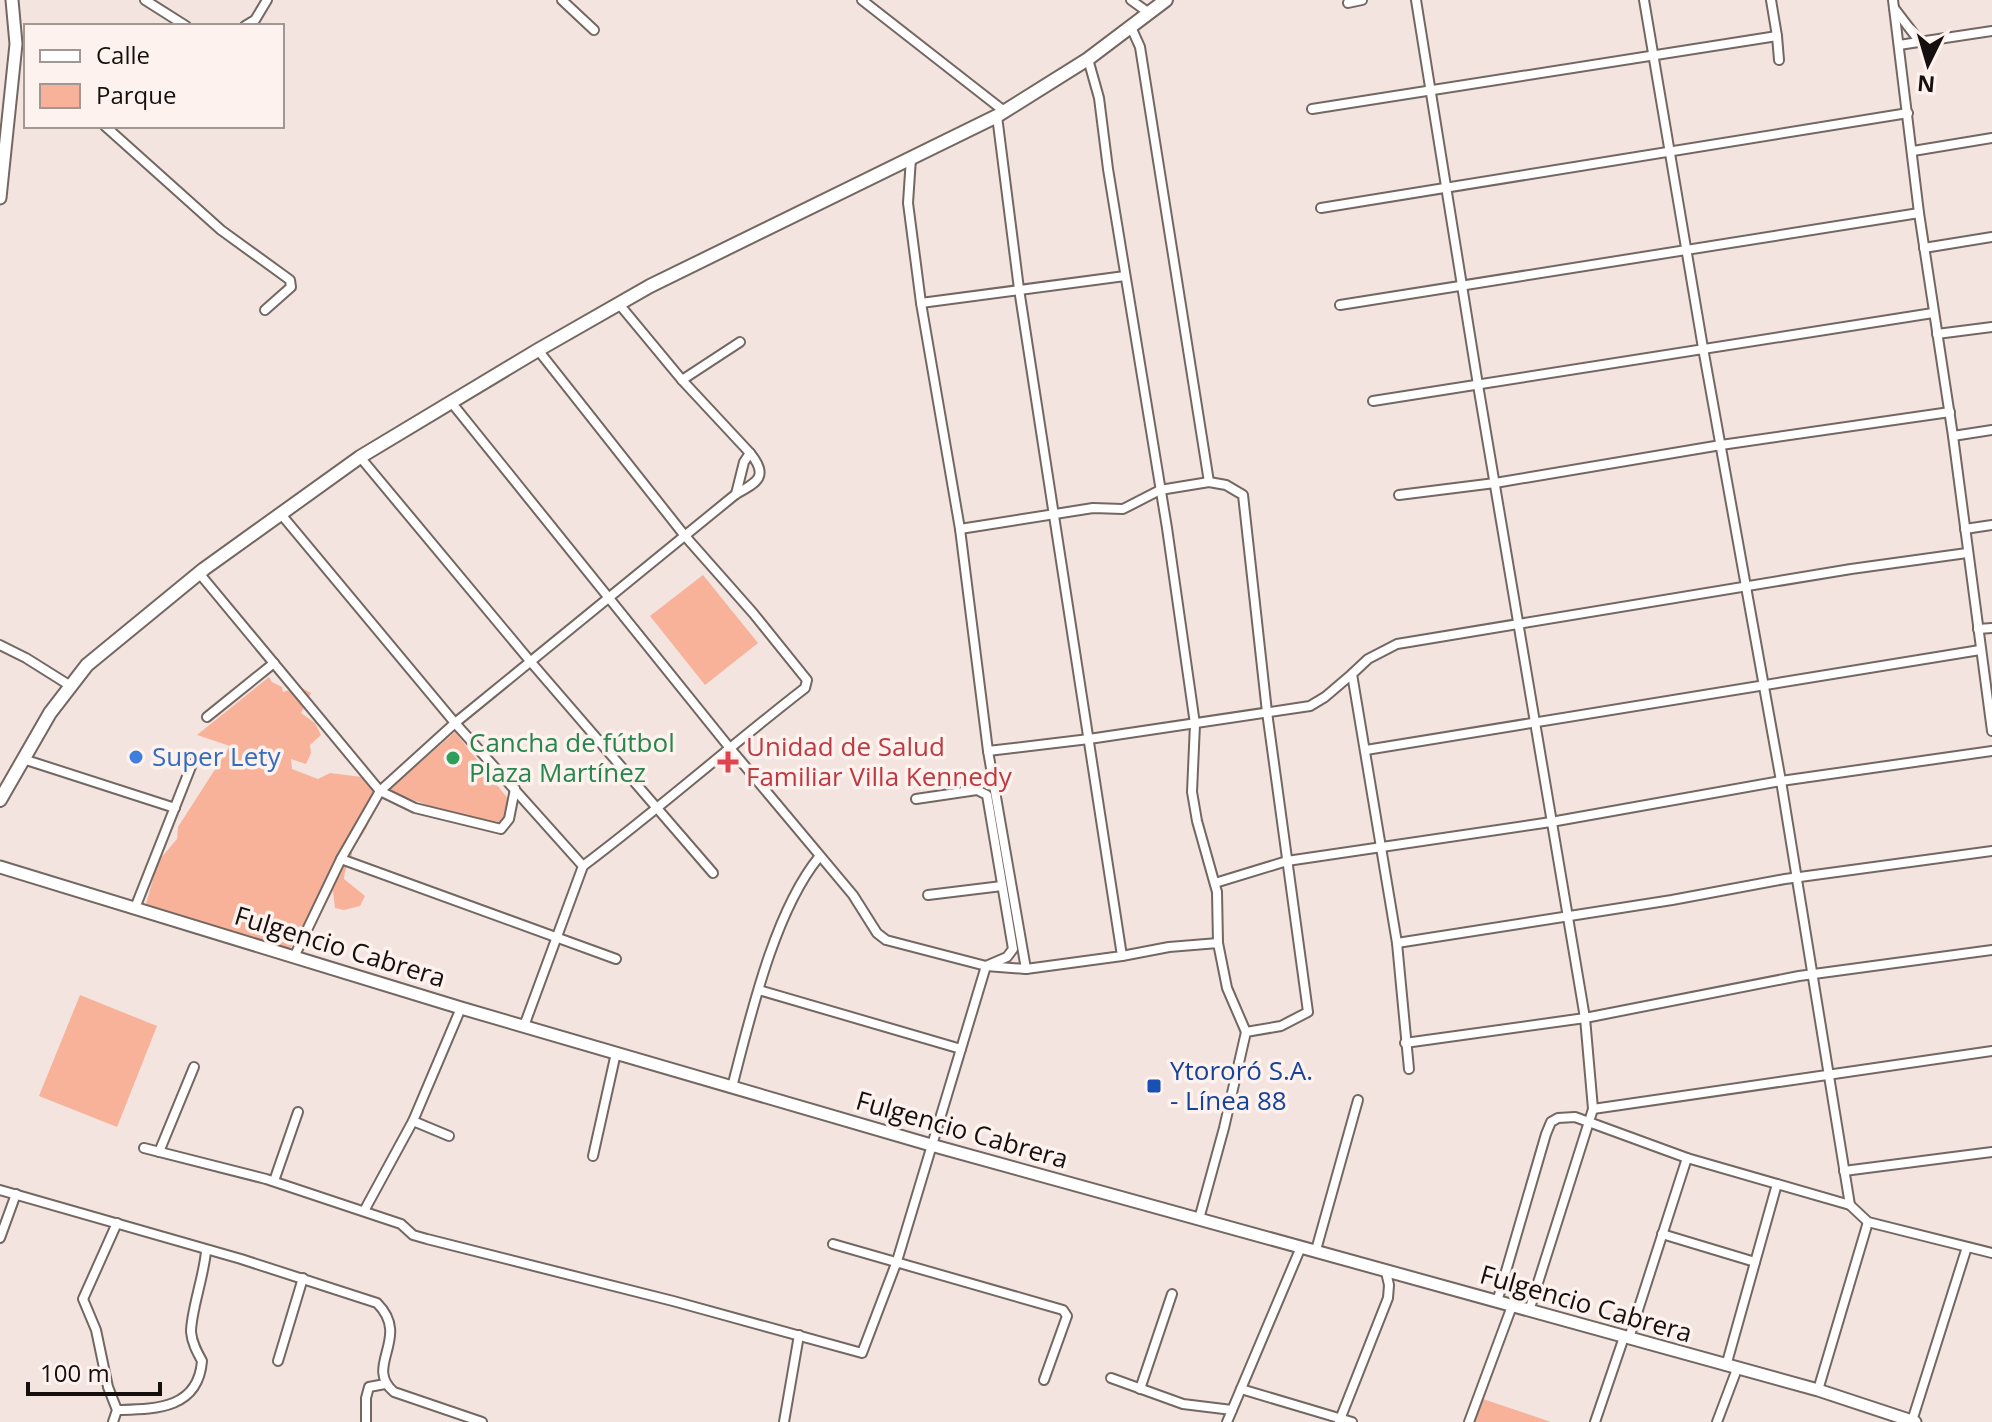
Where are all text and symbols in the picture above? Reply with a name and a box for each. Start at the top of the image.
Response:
legend [24,24,284,128]
north arrow [1888,24,1968,104]
text: Calle [96,38,150,71]
text: N [1916,69,1936,101]
text: Parque [96,78,176,111]
place label: Cancha de fútbol Plaza Martínez [469,724,675,790]
place label: Unidad de Salud Familiar Villa Kennedy [746,728,1013,794]
place label: Super Lety [152,738,282,774]
marker: Super Lety [127,748,145,766]
marker: Cancha de fútbol Plaza Martínez [444,749,462,767]
marker: Unidad de Salud Familiar Villa Kennedy [717,751,739,773]
street label: Fulgencio Cabrera [230,897,450,995]
place label: Ytororó S.A. - Línea 88 [1170,1052,1313,1118]
marker: Ytororó S.A. - Línea 88 [1145,1077,1163,1095]
street label: Fulgencio Cabrera [852,1082,1073,1177]
street label: Fulgencio Cabrera [1476,1256,1697,1351]
scale bar [28,1346,160,1396]
text: 100 m [40,1356,110,1389]

